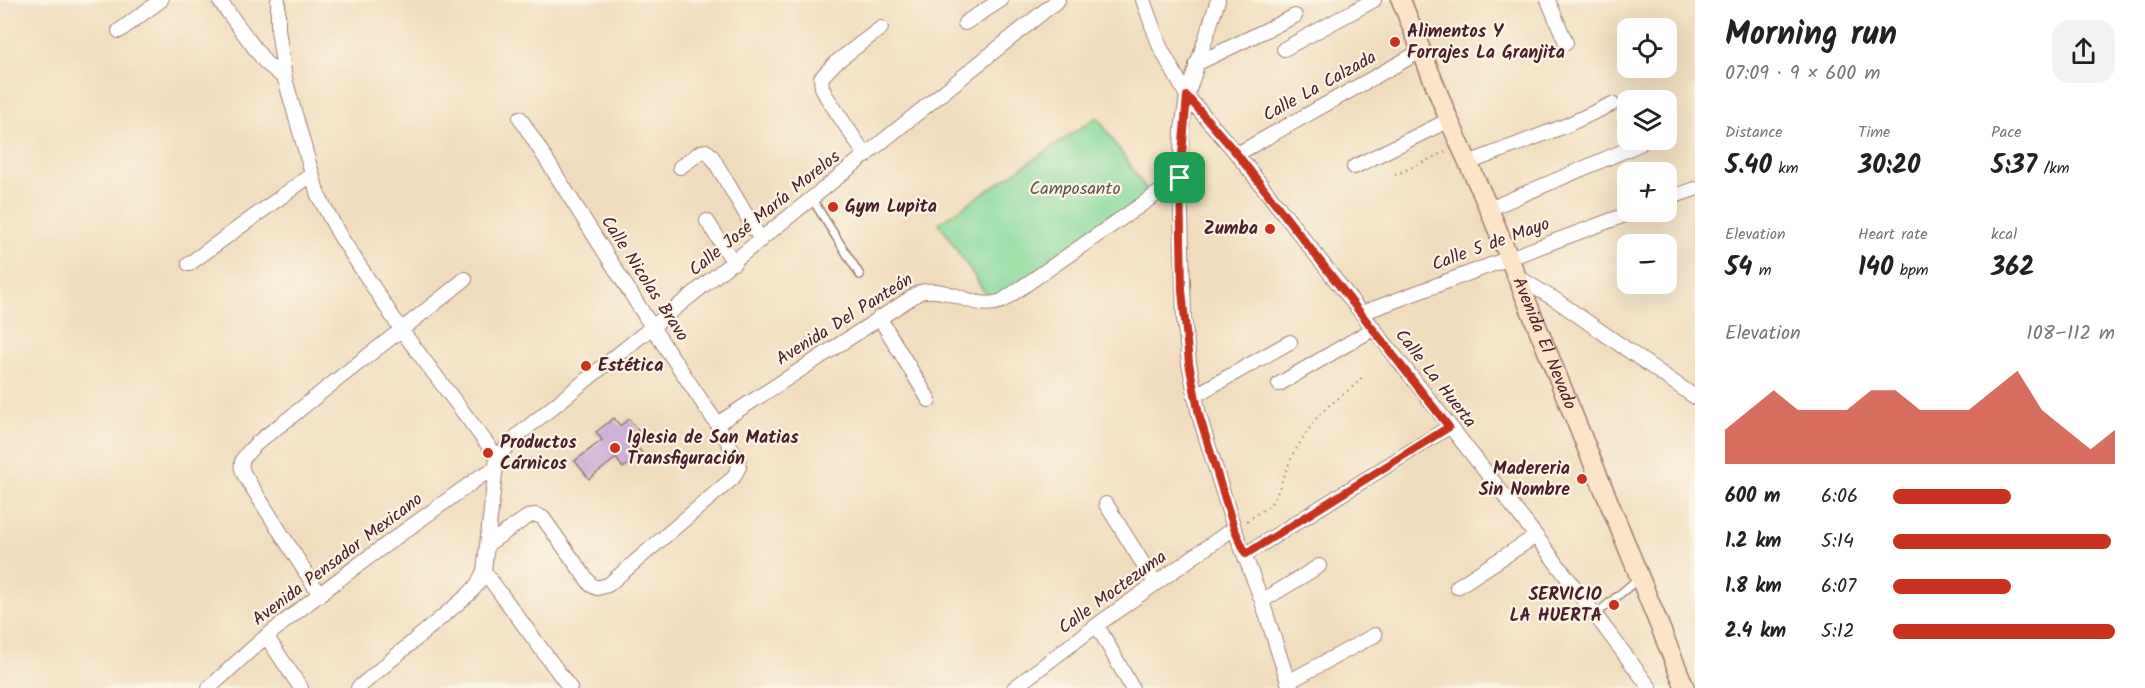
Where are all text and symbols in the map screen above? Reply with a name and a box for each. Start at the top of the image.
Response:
text: Morning run [1725,9,1897,62]
place label: Alimentos Y Forrajes La Granjita [1407,18,1565,68]
map controls [1617,18,1677,294]
button: locate [1617,18,1677,78]
button: share [2052,20,2115,83]
marker: Alimentos Y Forrajes La Granjita [1388,35,1402,49]
street label: Calle La Calzada [1258,44,1382,130]
text: 07:09 · 9 × 600 m [1725,58,1880,90]
button: layers [1617,90,1677,150]
text: Distance [1725,120,1783,145]
text: Time [1858,120,1890,145]
text: Pace [1991,120,2022,145]
street label: Calle José María Morelos [683,143,847,284]
text: 5.40 [1725,145,1772,187]
text: 30:20 [1858,145,1920,187]
text: 5:37 [1991,145,2037,187]
pin [1154,152,1205,203]
text: km [1772,156,1798,181]
text: /km [2037,156,2069,181]
icon: arrive [1163,161,1196,194]
button: + [1617,162,1677,222]
park label: Camposanto [1029,175,1121,204]
place label: Gym Lupita [845,193,937,222]
marker: Gym Lupita [826,200,840,214]
street label: Calle Nicolas Bravo [592,210,696,348]
street label: Calle 5 de Mayo [1428,210,1554,280]
place label: Zumba [1203,215,1258,244]
marker: Zumba [1263,222,1277,236]
text: Elevation [1725,222,1786,247]
text: Heart rate [1858,222,1928,247]
text: kcal [1991,222,2017,247]
button: − [1617,234,1677,294]
text: 54 [1725,247,1752,289]
text: 140 [1858,247,1893,289]
text: 362 [1991,247,2034,289]
text: m [1752,258,1771,283]
text: bpm [1893,258,1929,283]
street label: Avenida Del Panteón [771,266,919,374]
street label: Avenida El Nevado [1504,273,1584,414]
text: Elevation [1725,318,1801,350]
text: 108–112 m [2026,318,2115,350]
street label: Calle La Huerta [1387,323,1483,435]
place label: Estética [598,352,663,381]
marker: Estética [579,359,593,373]
place label: Iglesia de San Matias Transfiguración [627,424,799,474]
place label: Productos Cárnicos [500,429,577,479]
marker: Iglesia de San Matias Transfiguración [608,441,622,455]
marker: Productos Cárnicos [481,446,495,460]
place label: Madereria Sin Nombre [1479,455,1570,505]
marker: Madereria Sin Nombre [1575,472,1589,486]
text: 600 m [1725,481,1780,513]
text: 6:06 [1821,481,1858,513]
street label: Avenida Pensador Mexicano [246,486,430,634]
text: 1.2 km [1725,526,1781,558]
text: 5:14 [1821,526,1854,558]
street label: Calle Moctezuma [1053,544,1173,642]
text: 1.8 km [1725,571,1782,603]
text: 6:07 [1821,571,1856,603]
place label: SERVICIO LA HUERTA [1510,581,1602,631]
marker: SERVICIO LA HUERTA [1607,598,1621,612]
text: 2.4 km [1725,616,1786,648]
text: 5:12 [1821,616,1855,648]

